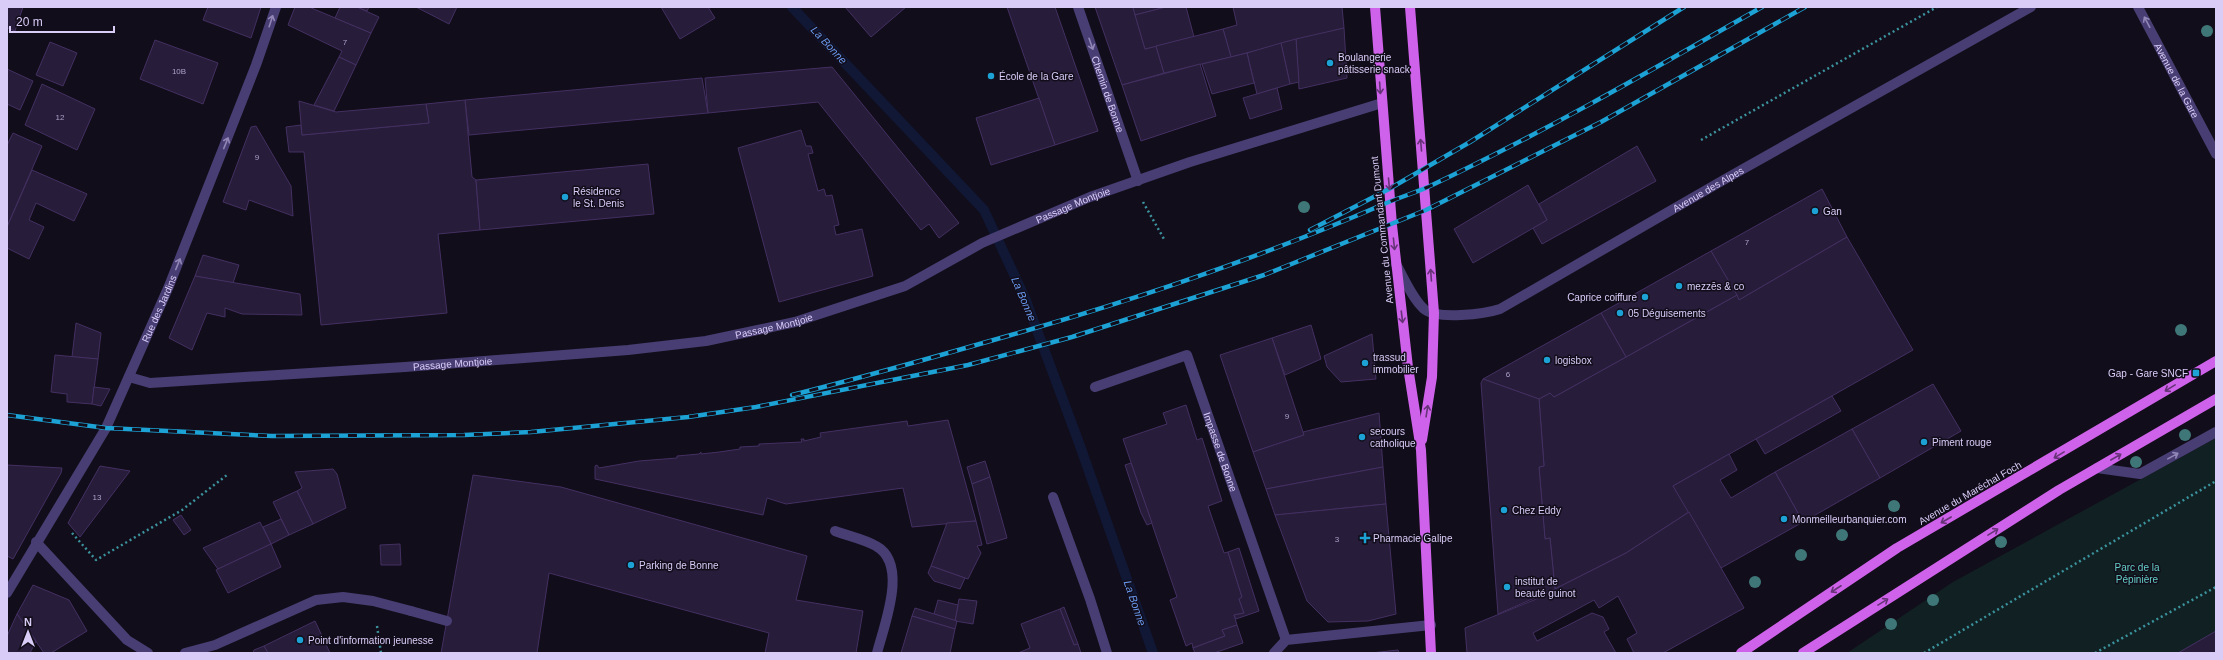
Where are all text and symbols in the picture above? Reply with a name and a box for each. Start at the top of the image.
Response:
scale bar [10,8,114,34]
text: 20 m [16,15,43,29]
one-way arrow [268,15,275,28]
one-way arrow [2142,17,2150,29]
water label: La Bonne [809,24,849,66]
one-way arrow [1087,37,1095,49]
house number: 7 [343,38,348,47]
street label: Avenue de la Gare [2153,41,2201,120]
place label: Boulangerie pâtisserie snack [1338,52,1411,75]
street label: Chemin de Bonne [1090,54,1126,134]
marker: Boulangerie pâtisserie snack [1325,58,1335,68]
house number: 10B [172,67,186,76]
place label: École de la Gare [999,70,1074,82]
marker: École de la Gare [986,71,996,81]
one-way arrow [1377,81,1384,94]
house number: 12 [56,113,65,122]
one-way arrow [222,137,230,149]
one-way arrow [1418,139,1425,152]
house number: 9 [255,153,260,162]
street label: Avenue du Commandant Dumont [1369,155,1395,304]
street label: Avenue des Alpes [1671,164,1745,214]
one-way arrow [1385,177,1393,190]
street label: Passage Montjoie [1034,185,1112,225]
place label: Résidence le St. Denis [573,186,624,209]
marker: Résidence le St. Denis [560,192,570,202]
marker: Gan [1810,206,1820,216]
place label: Gan [1823,206,1842,217]
one-way arrow [1390,237,1398,250]
house number: 7 [1745,238,1750,247]
one-way arrow [174,258,182,270]
one-way arrow [1427,269,1434,282]
street label: Rue des Jardins [139,273,178,344]
water label: La Bonne [1009,275,1039,323]
marker: mezzēs & co [1674,281,1684,291]
place label: mezzēs & co [1687,281,1745,292]
place label: Caprice coiffure [1567,292,1637,303]
marker: Caprice coiffure [1640,292,1650,302]
marker: 05 Déguisements [1615,308,1625,318]
place label: 05 Déguisements [1628,308,1706,319]
one-way arrow [1399,310,1406,323]
street label: Passage Montjoie [734,311,814,340]
place label: trassud immobilier [1373,352,1419,375]
street label: Passage Montjoie [412,355,493,372]
marker: logisbox [1542,355,1552,365]
place label: logisbox [1555,355,1592,366]
marker: trassud immobilier [1360,358,1370,368]
place label: Gap - Gare SNCF [2108,368,2188,379]
marker: Gap - Gare SNCF [2191,368,2201,378]
house number: 6 [1506,370,1511,379]
one-way arrow [2164,385,2176,393]
one-way arrow [1423,405,1431,418]
street label: Impasse de Bonne [1202,411,1240,494]
house number: 9 [1285,412,1290,421]
place label: secours catholique [1370,426,1416,449]
marker: secours catholique [1357,432,1367,442]
marker: Piment rouge [1919,437,1929,447]
place label: Piment rouge [1932,437,1992,448]
one-way arrow [2053,451,2065,459]
one-way arrow [2167,451,2179,459]
one-way arrow [2110,453,2122,461]
street label: Avenue du Maréchal Foch [1917,459,2023,527]
house number: 13 [93,493,102,502]
marker: Chez Eddy [1499,505,1509,515]
place label: Chez Eddy [1512,505,1561,516]
marker: Monmeilleurbanquier.com [1779,514,1789,524]
place label: Monmeilleurbanquier.com [1792,514,1907,525]
one-way arrow [1940,517,1952,525]
one-way arrow [1987,528,1999,536]
marker: Pharmacie Galipe [1360,533,1370,543]
place label: Pharmacie Galipe [1373,533,1453,544]
house number: 3 [1335,535,1340,544]
marker: Parking de Bonne [626,560,636,570]
place label: Parking de Bonne [639,560,719,571]
park label: Parc de la Pépinière [2114,562,2160,585]
place label: institut de beauté guinot [1515,576,1576,599]
water label: La Bonne [1122,579,1148,627]
marker: institut de beauté guinot [1502,582,1512,592]
one-way arrow [1830,585,1842,593]
one-way arrow [1877,598,1888,606]
north arrow [8,612,48,652]
text: N [24,616,32,628]
marker: Point d'information jeunesse [295,635,305,645]
place label: Point d'information jeunesse [308,635,434,646]

